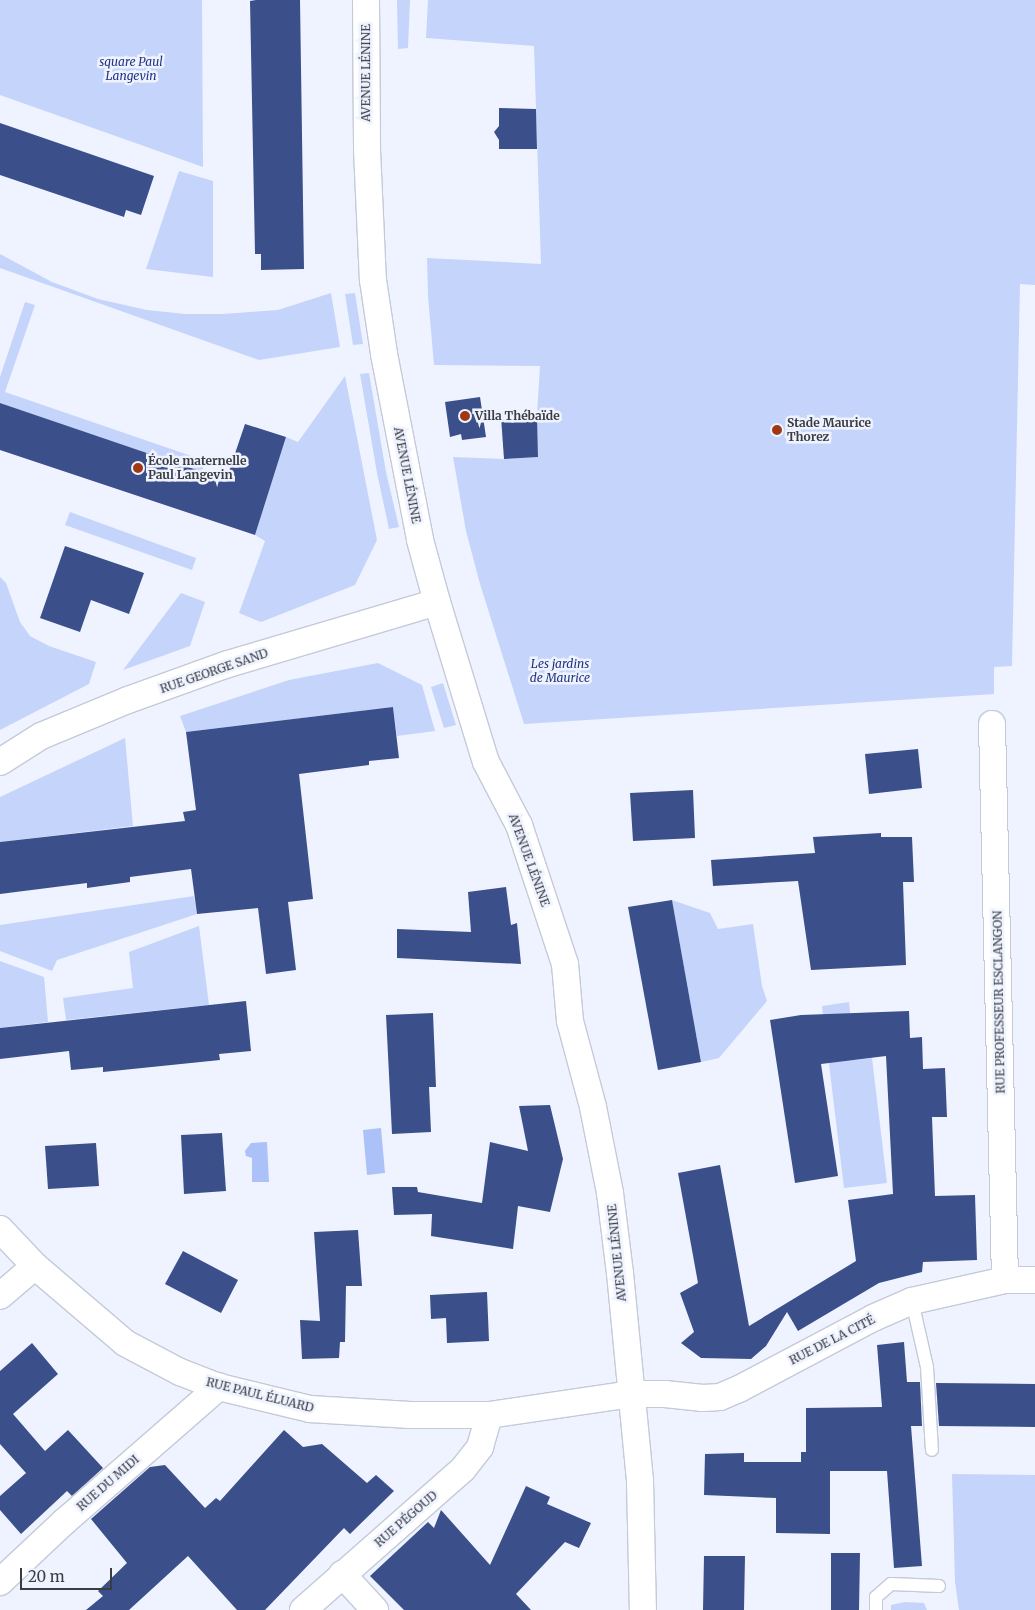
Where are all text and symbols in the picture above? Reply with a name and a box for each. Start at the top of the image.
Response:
street label: AVENUE LÉNINE [359,24,373,122]
park label: square Paul Langevin [99,55,163,83]
place label: Villa Thébaïde [475,409,560,423]
marker: Villa Thébaïde [459,410,471,422]
place label: Stade Maurice Thorez [787,416,871,444]
marker: Stade Maurice Thorez [771,424,783,436]
street label: AVENUE LÉNINE [391,426,423,524]
place label: École maternelle Paul Langevin [148,454,246,482]
marker: École maternelle Paul Langevin [132,462,144,474]
street label: RUE GEORGE SAND [158,646,270,696]
park label: Les jardins de Maurice [530,657,590,685]
street label: AVENUE LÉNINE [506,812,552,908]
street label: RUE PROFESSEUR ESCLANGON [990,910,1008,1094]
street label: AVENUE LÉNINE [605,1204,629,1302]
street label: RUE DE LA CITÉ [787,1312,877,1368]
street label: RUE PAUL ÉLUARD [205,1375,315,1415]
street label: RUE DU MIDI [74,1452,142,1514]
street label: RUE PÉGOUD [372,1488,440,1550]
scale bar [22,1558,115,1590]
text: 20 m [28,1567,65,1586]

